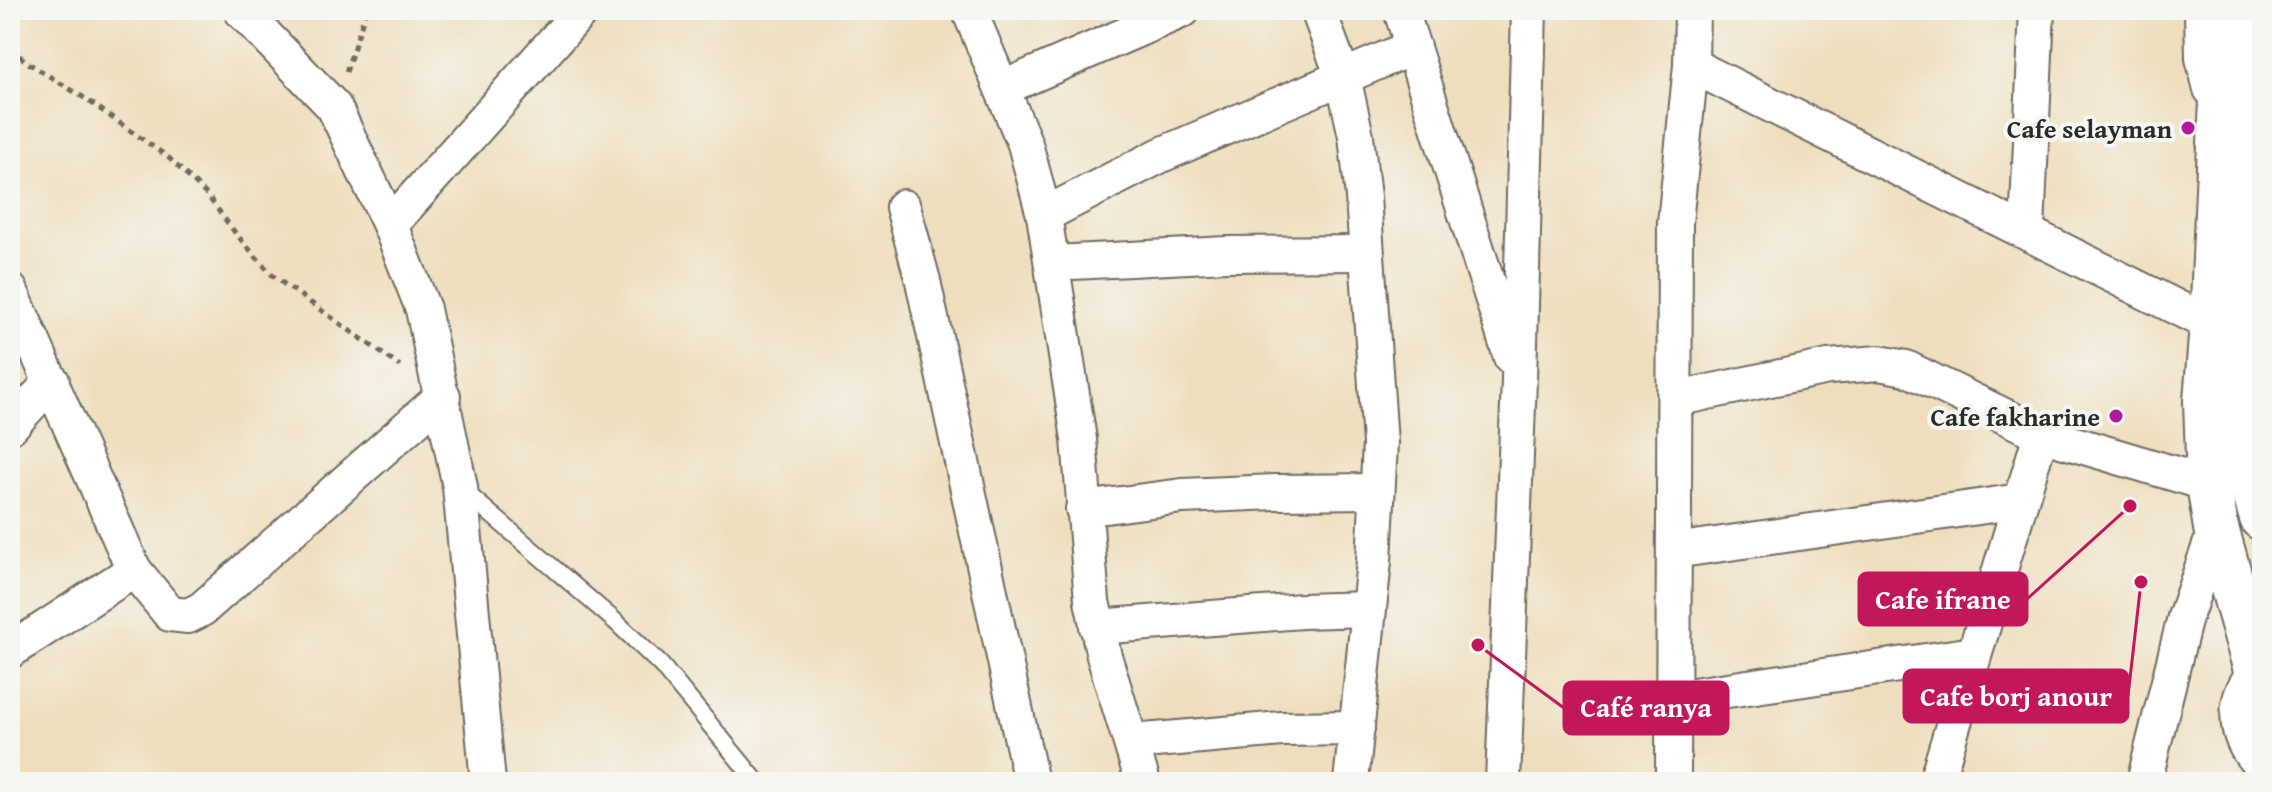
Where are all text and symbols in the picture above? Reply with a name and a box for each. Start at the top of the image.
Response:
place label: Cafe selayman [2007,109,2173,148]
marker: Cafe selayman [2179,119,2197,137]
place label: Cafe fakharine [1930,397,2100,436]
marker: Cafe fakharine [2107,407,2125,425]
callout: Cafe ifrane [1859,573,2027,625]
text: Cafe ifrane [1875,578,2011,619]
callout: Cafe borj anour [1904,670,2128,722]
text: Cafe borj anour [1920,675,2112,716]
callout: Café ranya [1564,682,1728,734]
text: Café ranya [1580,686,1712,727]

